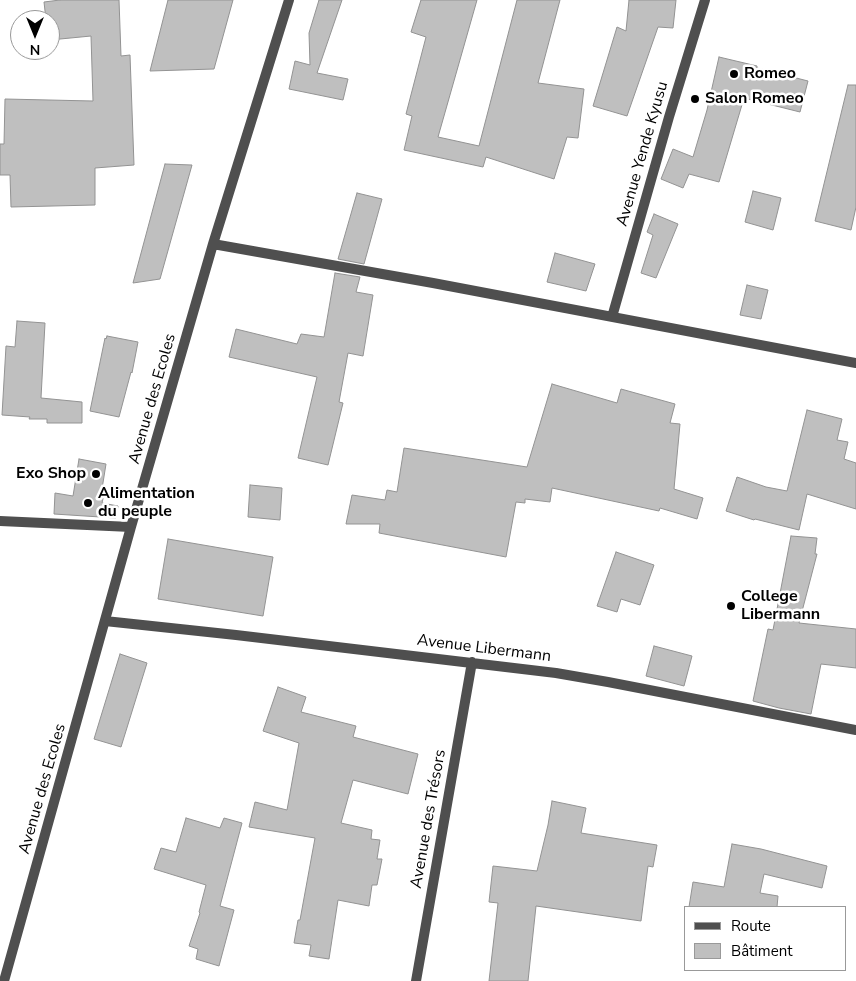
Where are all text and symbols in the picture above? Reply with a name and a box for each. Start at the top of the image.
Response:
north arrow [10,10,60,60]
text: N [30,40,40,59]
place label: Romeo [744,64,796,84]
marker: Romeo [728,68,740,80]
street label: Avenue Yende Kyusu [613,79,673,229]
place label: Salon Romeo [705,89,804,109]
marker: Salon Romeo [689,93,701,105]
street label: Avenue des Ecoles [125,332,181,466]
place label: Exo Shop [16,464,86,484]
marker: Exo Shop [90,468,102,480]
place label: Alimentation du peuple [98,484,195,522]
marker: Alimentation du peuple [82,497,94,509]
place label: College Libermann [741,587,820,625]
marker: College Libermann [725,600,737,612]
street label: Avenue Libermann [416,631,552,667]
street label: Avenue des Ecoles [15,722,71,856]
street label: Avenue des Trésors [407,748,451,890]
legend [684,906,846,971]
text: Route [731,916,771,936]
text: Bâtiment [731,941,792,961]

